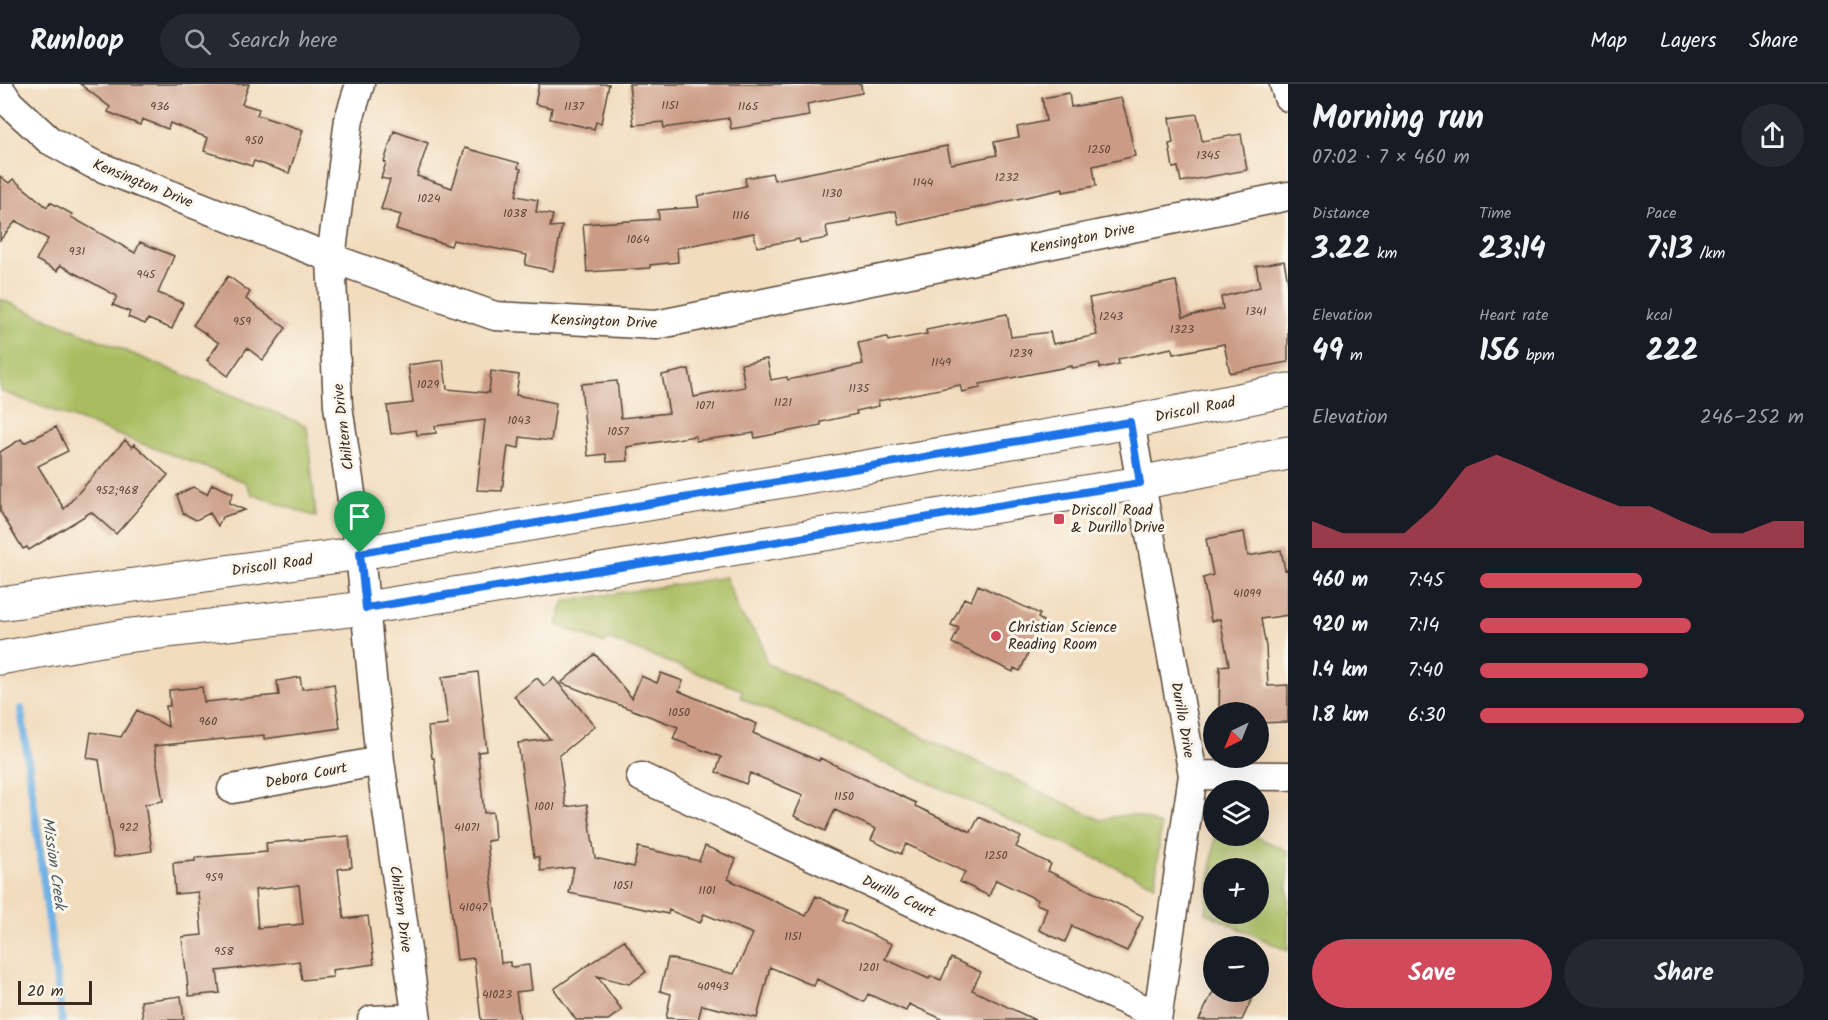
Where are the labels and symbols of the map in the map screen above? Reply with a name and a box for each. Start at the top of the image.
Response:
house number: 1151 [661,96,679,115]
house number: 936 [150,97,170,116]
house number: 1137 [564,97,584,116]
house number: 1165 [738,97,760,116]
house number: 950 [245,131,263,150]
house number: 1250 [1087,140,1111,159]
house number: 1345 [1196,146,1221,165]
street label: Kensington Drive [89,153,197,215]
house number: 1232 [995,168,1019,187]
house number: 1144 [913,173,934,192]
house number: 1130 [822,184,842,203]
house number: 1024 [417,189,441,208]
house number: 1038 [503,204,528,223]
house number: 1116 [732,206,750,225]
street label: Kensington Drive [1028,217,1137,261]
house number: 1064 [626,230,650,249]
house number: 931 [69,242,85,261]
house number: 945 [137,265,157,284]
house number: 1341 [1245,302,1267,321]
house number: 1243 [1099,307,1123,326]
street label: Kensington Drive [550,308,658,336]
house number: 959 [233,312,251,331]
house number: 1323 [1170,320,1194,339]
house number: 1239 [1009,344,1033,363]
house number: 1149 [931,353,951,372]
house number: 1029 [417,375,439,394]
house number: 1135 [849,379,871,398]
street label: Chiltern Drive [327,382,361,472]
street label: Driscoll Road [1153,390,1238,430]
house number: 1121 [774,393,792,412]
house number: 1071 [695,396,715,415]
house number: 1043 [507,411,531,430]
house number: 1057 [607,422,629,441]
house number: 952;968 [96,481,139,500]
pin [334,491,385,553]
place label: Driscoll Road & Durillo Drive [1071,499,1165,540]
marker: Driscoll Road & Durillo Drive [1052,512,1066,526]
street label: Driscoll Road [230,548,315,584]
house number: 41099 [1233,584,1261,603]
place label: Christian Science Reading Room [1008,616,1117,657]
marker: Christian Science Reading Room [989,629,1003,643]
street label: Durillo Drive [1164,680,1201,760]
north arrow [1203,702,1269,768]
house number: 1050 [668,703,690,722]
house number: 960 [199,712,217,731]
street label: Debora Court [263,756,349,796]
house number: 1150 [834,787,854,806]
house number: 1001 [534,797,554,816]
water label: Mission Creek [35,815,73,913]
house number: 922 [119,818,139,837]
house number: 41071 [454,818,480,837]
house number: 1250 [984,846,1008,865]
street label: Chiltern Drive [382,864,418,954]
house number: 959 [205,868,223,887]
street label: Durillo Court [858,869,940,925]
house number: 1051 [613,876,633,895]
house number: 1101 [698,881,716,900]
house number: 41047 [459,898,488,917]
house number: 1151 [784,927,802,946]
house number: 958 [214,942,235,961]
house number: 1201 [859,958,879,977]
house number: 40943 [697,977,729,996]
scale bar [18,978,92,1006]
house number: 41023 [482,985,512,1004]

